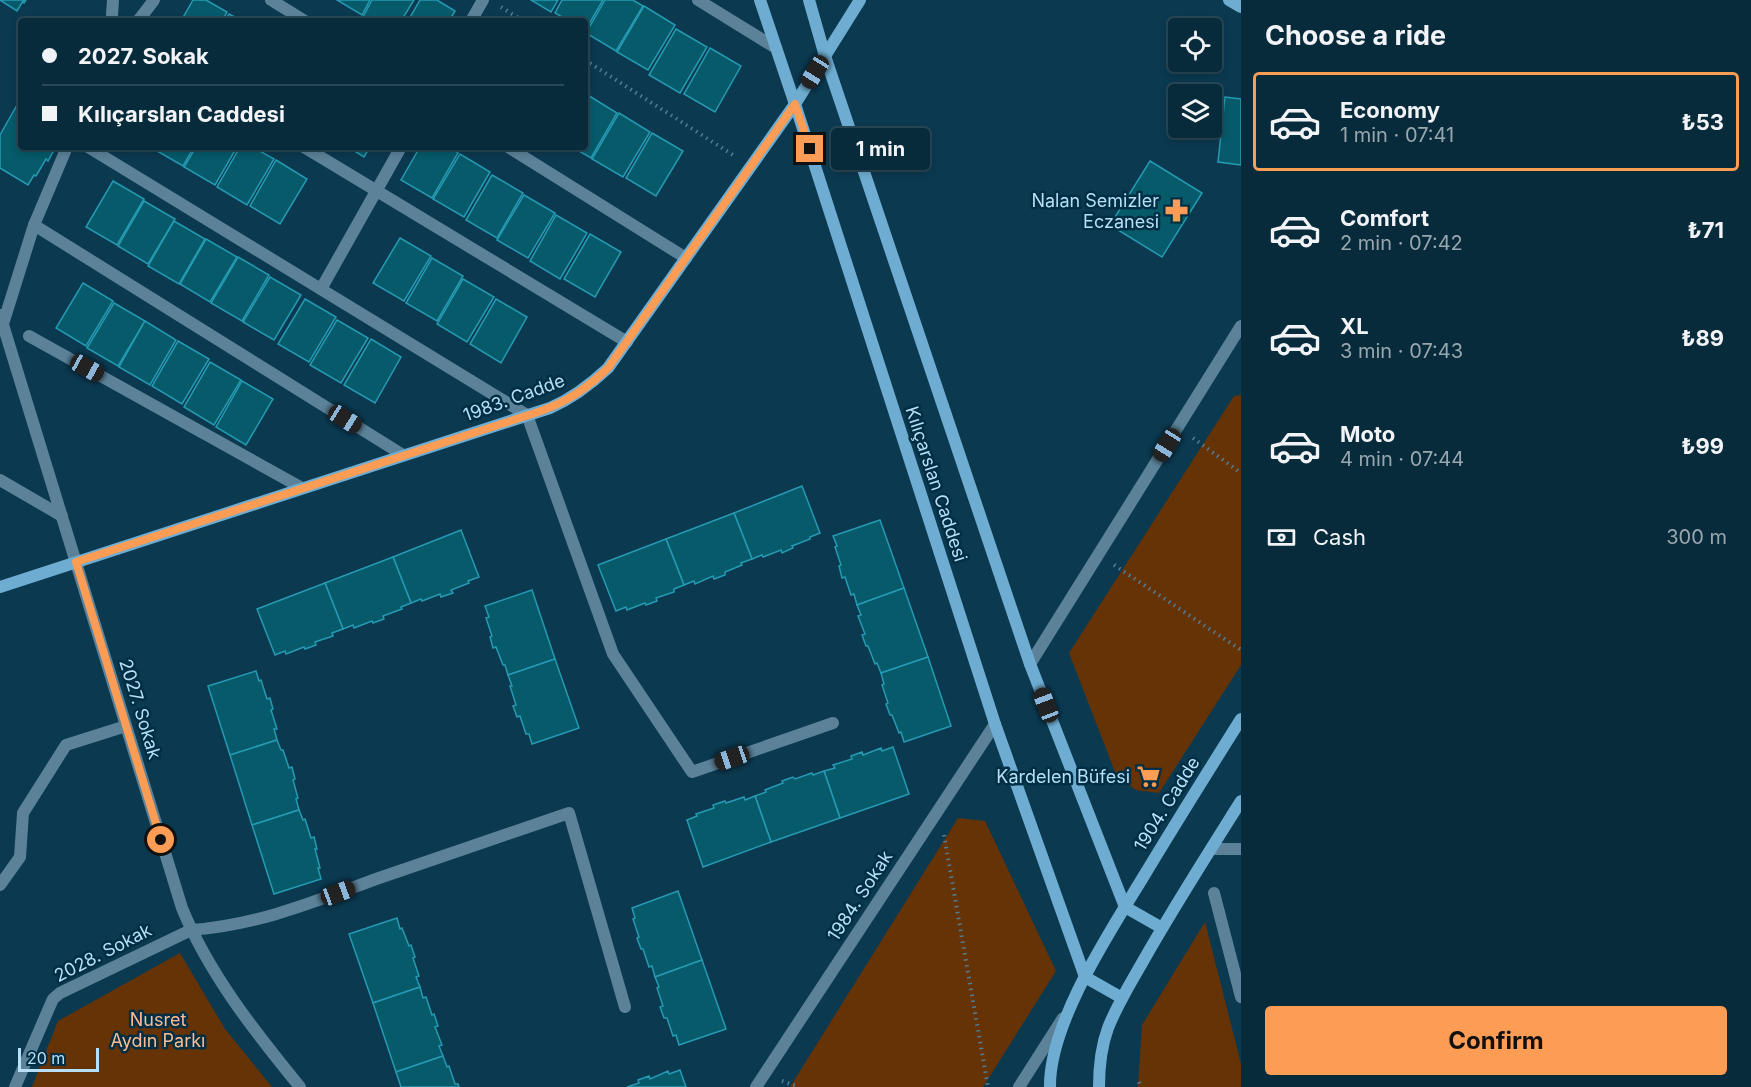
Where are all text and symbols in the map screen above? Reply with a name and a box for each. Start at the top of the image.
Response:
map controls [1168,18,1222,138]
button: locate [1168,18,1222,72]
text: Choose a ride [1265,19,1446,52]
text: 2027. Sokak [78,43,209,69]
car [798,52,832,92]
button: layers [1168,84,1222,138]
icon: car [1268,95,1322,149]
text: Economy [1340,97,1440,123]
text: Kılıçarslan Caddesi [78,101,285,127]
text: ₺53 [1682,109,1724,135]
text: 1 min · 07:41 [1340,123,1454,147]
callout: 1 min [831,128,930,170]
route end [796,135,823,162]
text: 1 min [856,137,905,161]
place label: Nalan Semizler Eczanesi [1031,190,1159,232]
pharmacy icon: Nalan Semizler Eczanesi [1164,198,1190,224]
icon: car [1268,203,1322,257]
text: Comfort [1340,205,1429,231]
text: ₺71 [1688,217,1724,243]
text: 2 min · 07:42 [1340,231,1463,255]
icon: car [1268,311,1322,365]
text: XL [1340,313,1369,339]
text: ₺89 [1681,325,1724,351]
text: 3 min · 07:43 [1340,339,1463,363]
car [67,351,107,385]
street label: 1983. Cadde [460,369,567,426]
car [325,402,365,436]
street label: Kılıçarslan Caddesi [901,404,972,564]
icon: car [1268,419,1322,473]
text: Moto [1340,421,1395,447]
car [1150,425,1184,465]
text: ₺99 [1681,433,1724,459]
text: 4 min · 07:44 [1340,447,1464,471]
icon: cash [1265,521,1298,554]
text: Cash [1313,524,1366,550]
text: 300 m [1666,525,1727,549]
street label: 2027. Sokak [115,656,166,762]
car [1031,685,1061,725]
car [712,744,752,772]
street label: 1904. Cadde [1129,753,1204,855]
supermarket icon: Kardelen Büfesi [1135,764,1161,790]
place label: Kardelen Büfesi [996,766,1130,787]
route start [147,826,174,853]
street label: 1984. Sokak [823,847,897,945]
car [318,878,358,908]
street label: 2028. Sokak [51,919,155,986]
button: Confirm [1265,1006,1727,1075]
park label: Nusret Aydın Parkı [111,1009,205,1051]
scale bar [18,1045,99,1072]
text: 20 m [27,1048,65,1068]

